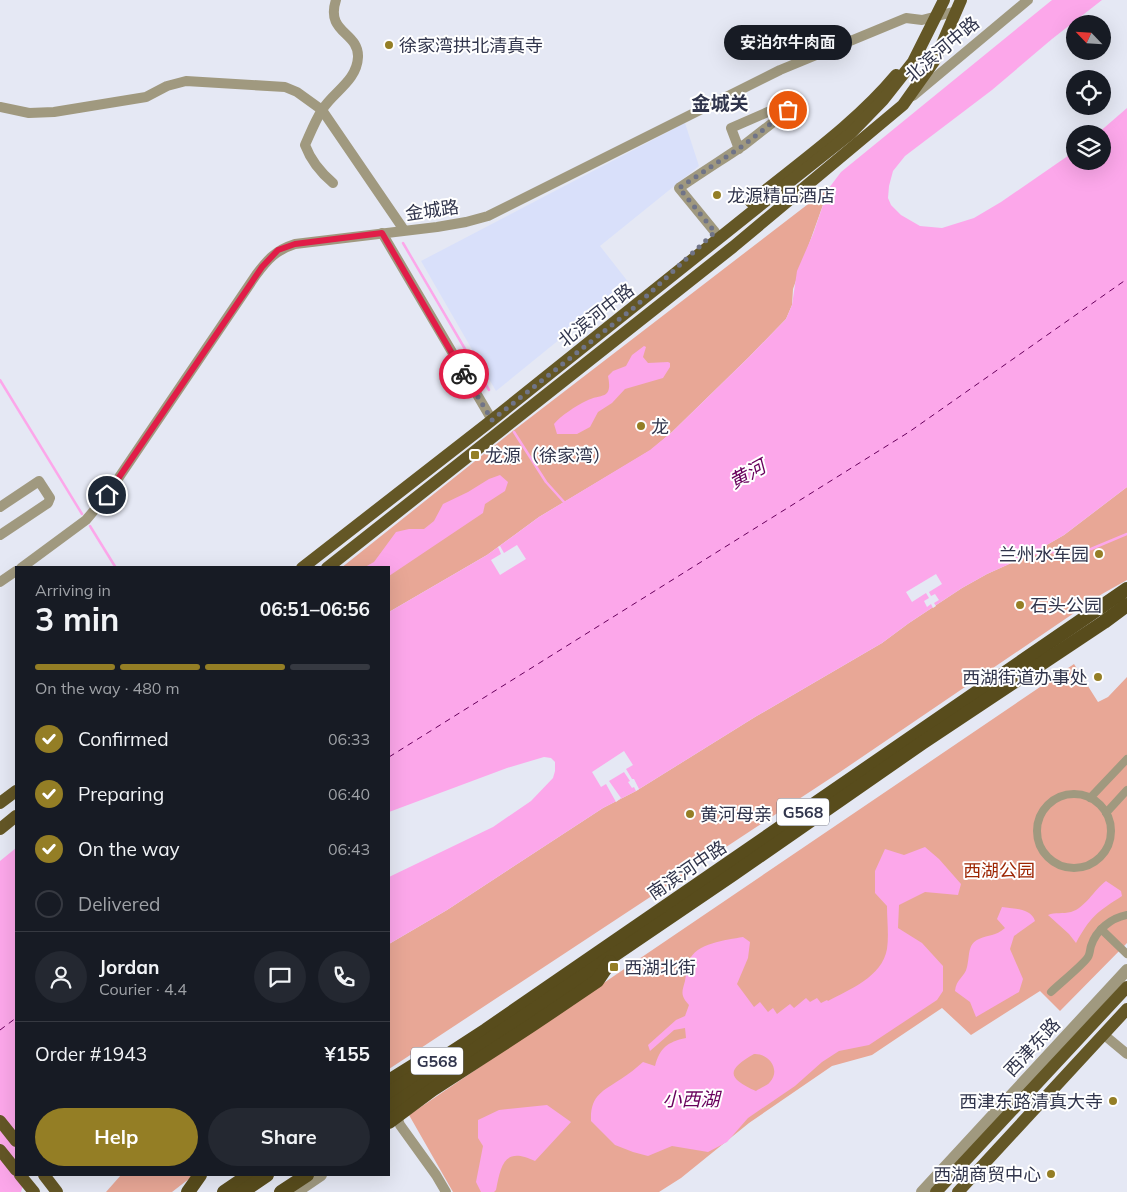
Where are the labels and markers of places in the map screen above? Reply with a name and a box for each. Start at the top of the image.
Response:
callout: 安泊尔牛肉面 [724,25,852,60]
place label: 徐家湾拱北清真寺 [399,34,543,57]
marker: 徐家湾拱北清真寺 [383,39,395,51]
pin [767,89,809,131]
place label: 龙源精品酒店 [727,184,835,207]
marker: 龙源精品酒店 [711,189,723,201]
place label: 龙 [651,415,669,438]
marker: 龙 [635,420,647,432]
place label: 龙源（徐家湾） [485,444,611,467]
marker: 龙源（徐家湾） [469,449,481,461]
pin [86,474,128,516]
place label: 兰州水车园 [999,543,1089,566]
marker: 兰州水车园 [1093,548,1105,560]
place label: 石头公园 [1030,594,1102,617]
marker: 石头公园 [1014,599,1026,611]
place label: 西湖街道办事处 [962,666,1088,689]
marker: 西湖街道办事处 [1092,671,1104,683]
place label: 黄河母亲 [700,803,772,826]
marker: 黄河母亲 [684,808,696,820]
place label: 西湖北街 [624,956,696,979]
marker: 西湖北街 [608,961,620,973]
place label: 西津东路清真大寺 [959,1090,1103,1113]
marker: 西津东路清真大寺 [1107,1095,1119,1107]
place label: 西湖商贸中心 [933,1163,1041,1186]
marker: 西湖商贸中心 [1045,1168,1057,1180]

